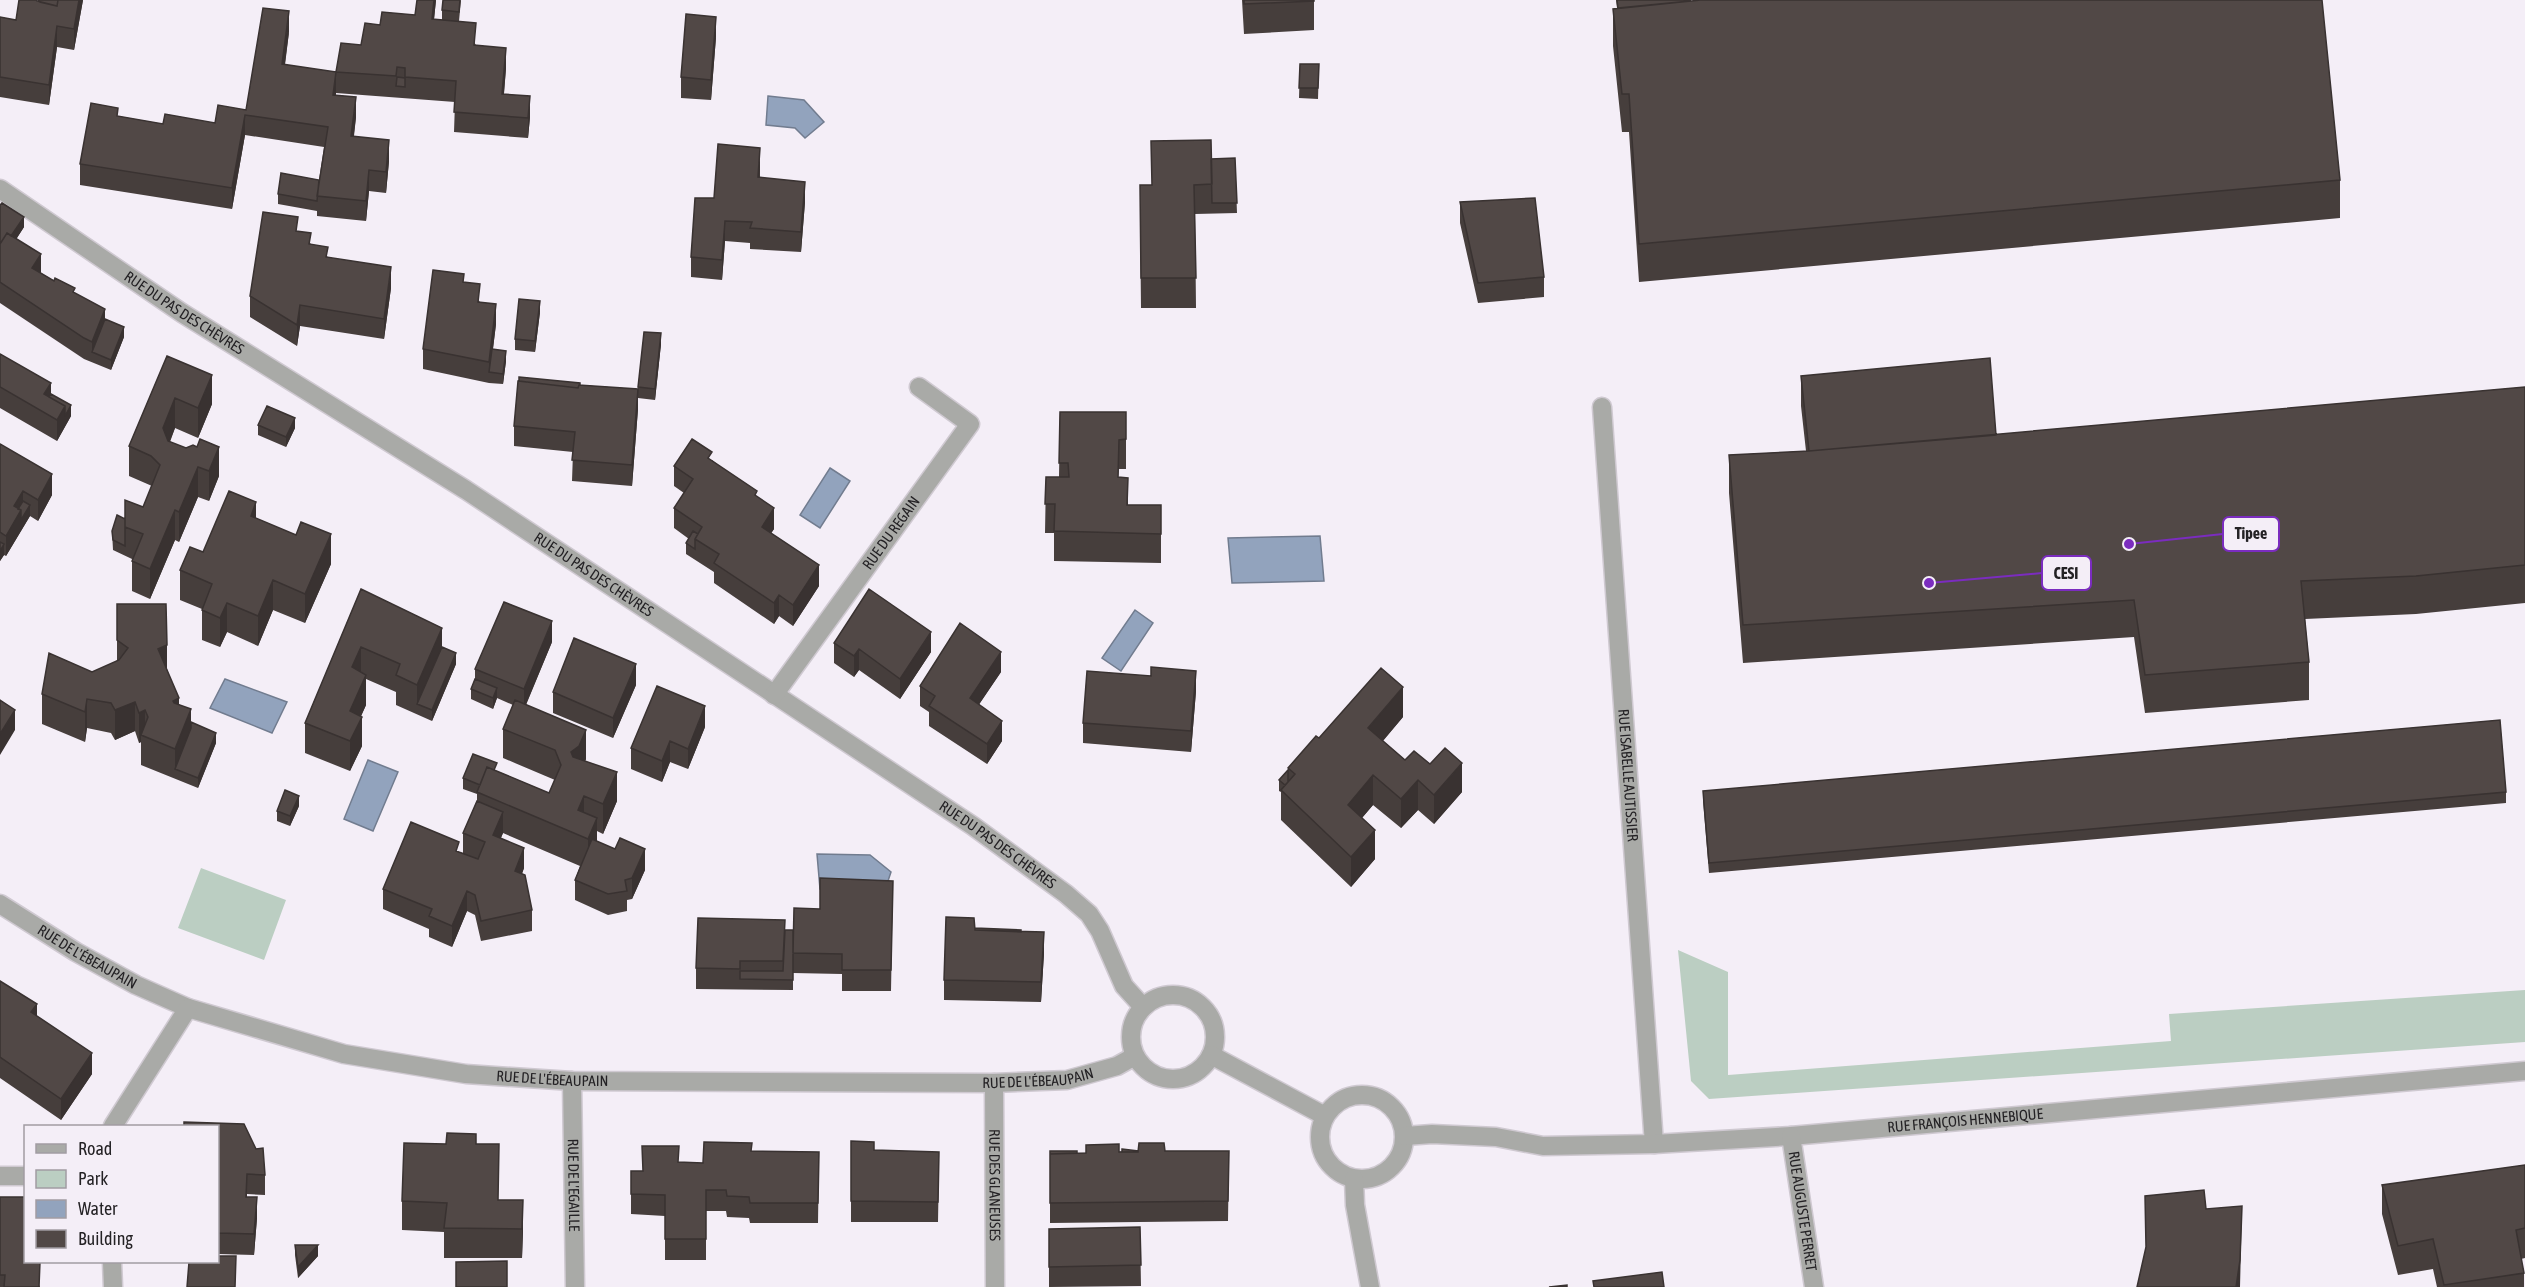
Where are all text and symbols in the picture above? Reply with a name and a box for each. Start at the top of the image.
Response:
street label: RUE DU PAS DES CHÈVRES [121,267,247,358]
street label: RUE DU REGAIN [859,493,923,572]
callout: Tipee [2223,517,2279,551]
text: Tipee [2235,524,2267,542]
street label: RUE DU PAS DES CHÈVRES [531,529,657,620]
callout: CESI [2042,556,2091,590]
text: CESI [2054,564,2078,582]
street label: RUE ISABELLE AUTISSIER [1615,708,1642,842]
street label: RUE DU PAS DES CHÈVRES [936,797,1059,892]
street label: RUE DE L'ÉBEAUPAIN [35,921,140,992]
street label: RUE DE L'ÉBEAUPAIN [982,1064,1095,1091]
street label: RUE DE L'ÉBEAUPAIN [496,1067,608,1089]
street label: RUE FRANÇOIS HENNEBIQUE [1886,1105,2044,1135]
legend [24,1125,219,1263]
street label: RUE DES GLANEUSES [986,1129,1004,1241]
text: Road [78,1138,112,1159]
street label: RUE DE L'EGAILLE [565,1138,583,1232]
street label: RUE AUGUSTE PERRET [1785,1150,1821,1273]
text: Park [78,1168,108,1189]
text: Water [78,1198,118,1219]
text: Building [78,1228,133,1249]

